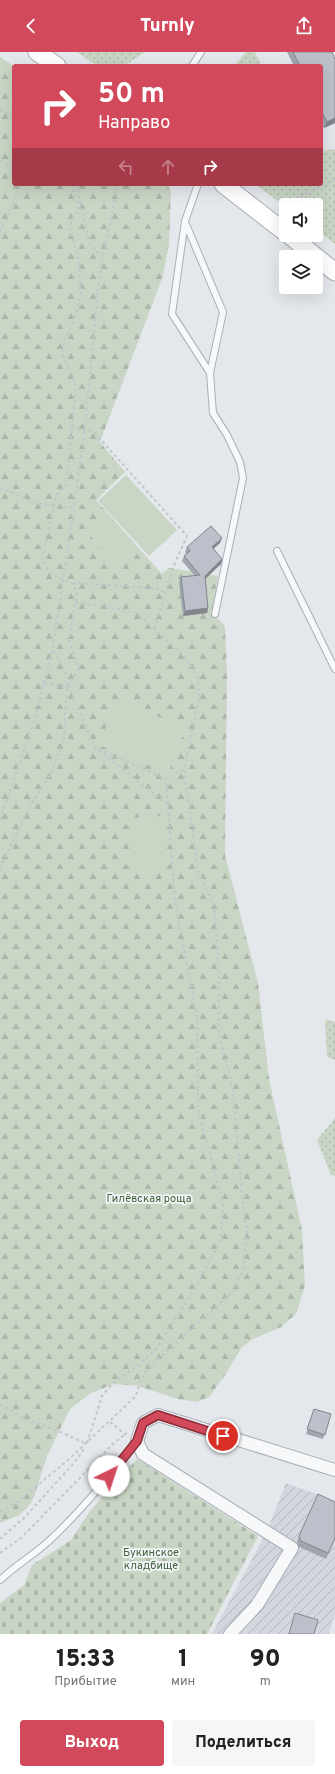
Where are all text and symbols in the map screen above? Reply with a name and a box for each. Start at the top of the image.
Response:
icon: back [20,15,42,37]
text: Turnly [140,15,195,38]
icon: share [293,15,315,37]
text: 50 m [98,77,165,113]
icon: right [32,80,84,132]
text: Направо [98,112,170,135]
icon: left [115,156,137,178]
icon: ahead [157,156,179,178]
icon: right [199,156,221,178]
map controls [279,198,323,294]
button: sound [279,198,323,242]
button: layers [279,250,323,294]
park label: Гилёвская роща [107,1192,192,1206]
pin [206,1419,240,1453]
icon: arrive [212,1425,234,1447]
position arrow [88,1455,130,1497]
park label: Букинское кладбище [123,1546,179,1573]
text: 15:33 [56,1645,115,1675]
text: 1 [178,1645,188,1675]
text: 90 [250,1645,281,1675]
text: Прибытие [54,1674,117,1690]
text: мин [171,1674,195,1690]
text: m [260,1674,271,1690]
button: Выход [20,1720,164,1766]
button: Поделиться [172,1720,315,1766]

